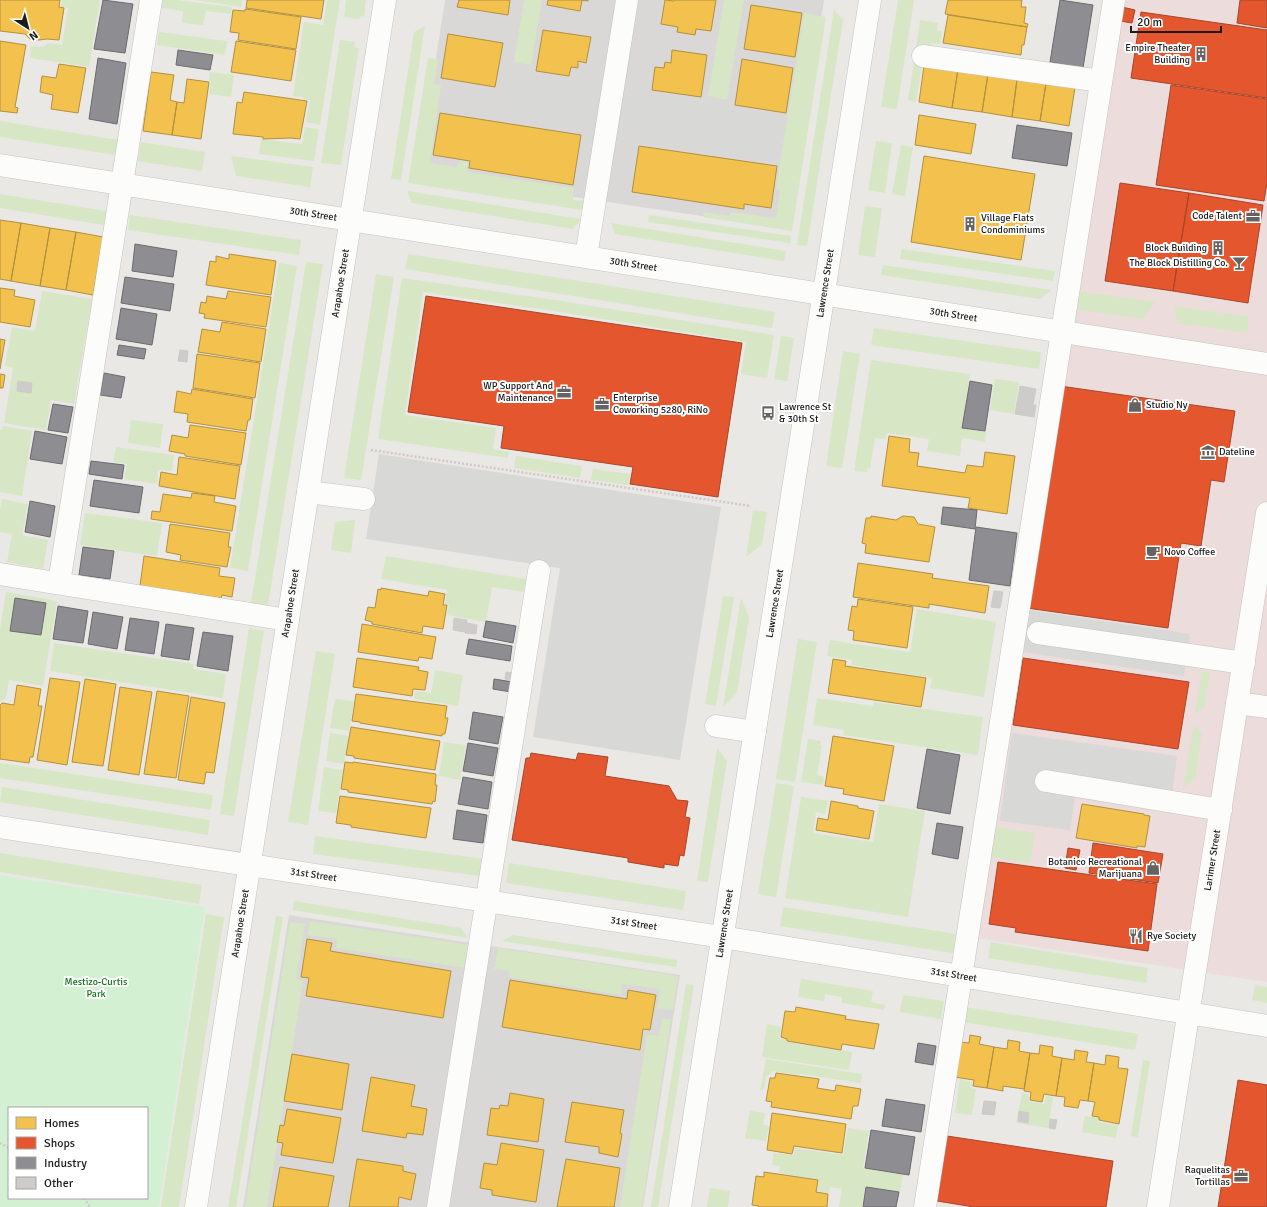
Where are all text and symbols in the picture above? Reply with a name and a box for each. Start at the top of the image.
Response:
north arrow [8,8,48,48]
scale bar [1131,8,1221,34]
text: 20 m [1137,15,1162,30]
text: N [27,28,41,43]
place label: Empire Theater Building [1125,42,1190,66]
building icon: Empire Theater Building [1193,46,1209,62]
street label: 30th Street [288,205,338,224]
office icon: Code Talent [1245,208,1261,224]
place label: Code Talent [1192,210,1242,222]
place label: Village Flats Condominiums [981,212,1045,236]
building icon: Village Flats Condominiums [962,216,978,232]
building icon: Block Building [1210,240,1226,256]
place label: Block Building [1145,242,1207,254]
street label: Arapahoe Street [329,248,352,318]
street label: Lawrence Street [814,248,837,319]
street label: 30th Street [609,255,658,274]
bar icon: The Block Distilling Co. [1231,255,1247,271]
place label: The Block Distilling Co. [1130,257,1228,269]
street label: 30th Street [929,305,978,324]
place label: WP Support And Maintenance [483,380,553,404]
office icon: WP Support And Maintenance [556,384,572,400]
place label: Enterprise Coworking 5280, RiNo [613,392,708,416]
office icon: Enterprise Coworking 5280, RiNo [594,396,610,412]
shop icon: Studio Ny [1127,397,1143,413]
place label: Studio Ny [1146,399,1188,411]
place label: Lawrence St & 30th St [779,401,832,425]
bus stop icon: Lawrence St & 30th St [760,405,776,421]
museum icon: Dateline [1200,444,1216,460]
place label: Dateline [1219,446,1255,458]
cafe icon: Novo Coffee [1145,544,1161,560]
place label: Novo Coffee [1164,546,1215,558]
street label: Arapahoe Street [279,568,302,638]
street label: Lawrence Street [764,568,786,639]
street label: Larimer Street [1202,828,1223,892]
place label: Botanico Recreational Marijuana [1048,856,1142,880]
shop icon: Botanico Recreational Marijuana [1145,860,1161,876]
street label: 31st Street [289,865,338,884]
street label: Arapahoe Street [229,888,252,959]
street label: Lawrence Street [713,888,736,959]
street label: 31st Street [610,914,658,933]
restaurant icon: Rye Society [1128,928,1144,944]
place label: Rye Society [1147,930,1197,942]
street label: 31st Street [929,965,978,985]
park label: Mestizo-Curtis Park [65,976,128,1000]
legend [8,1107,148,1199]
text: Homes [44,1116,79,1131]
text: Shops [44,1136,75,1151]
text: Industry [44,1156,87,1171]
place label: Raquelitas Tortillas [1185,1164,1231,1188]
office icon: Raquelitas Tortillas [1233,1168,1249,1184]
text: Other [44,1176,74,1191]

